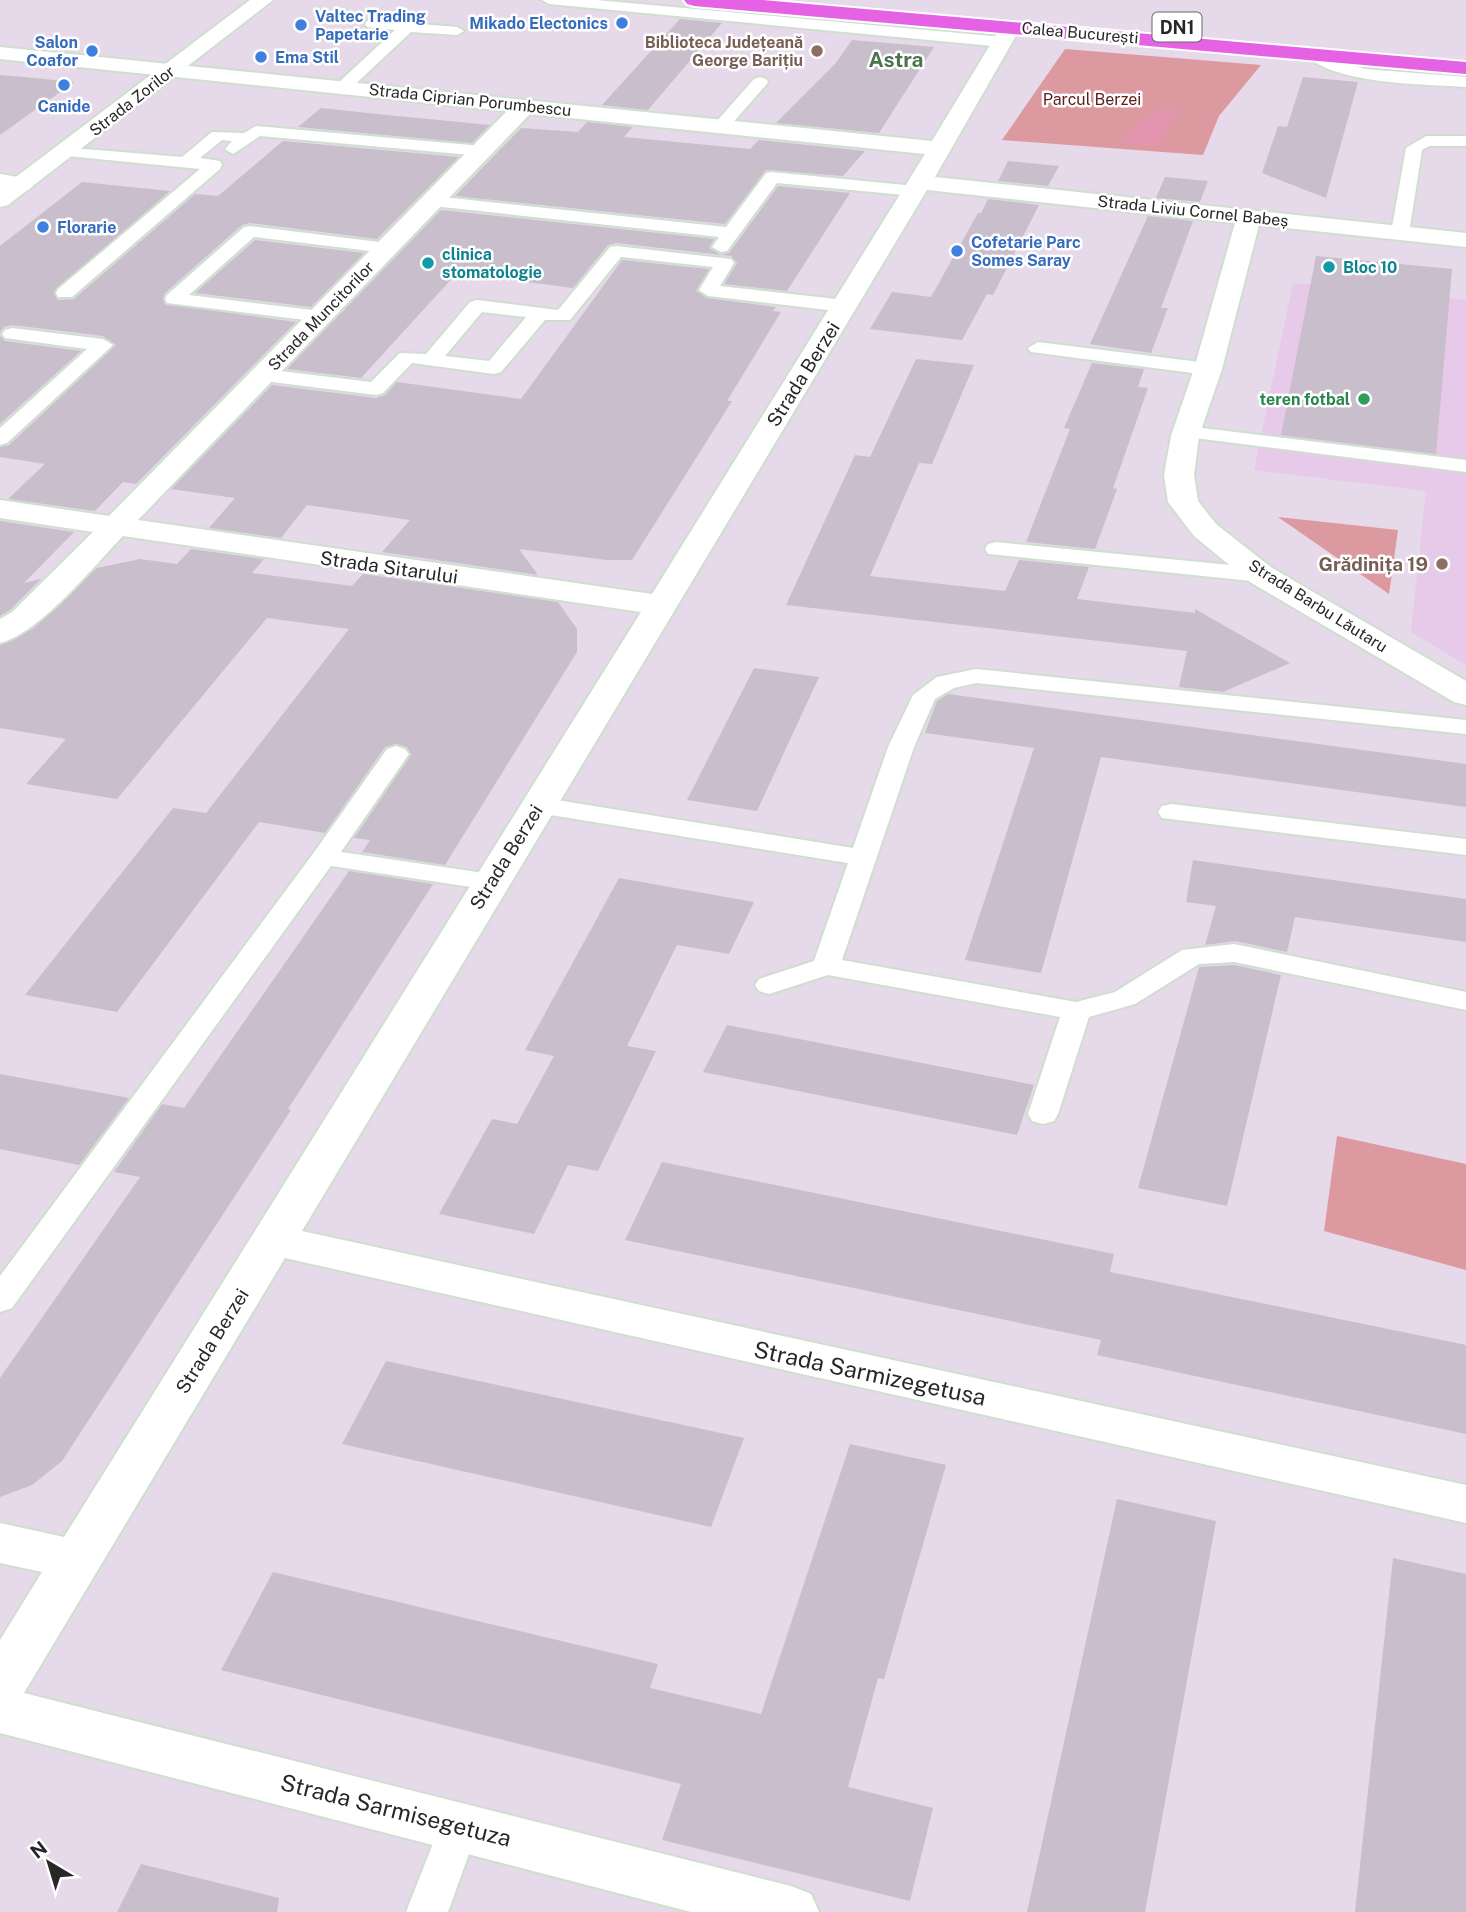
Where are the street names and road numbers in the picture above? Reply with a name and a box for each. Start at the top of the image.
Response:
road number: DN1 [1152,12,1202,42]
street label: Calea București [1021,18,1139,48]
street label: Strada Zorilor [86,62,178,140]
street label: Strada Ciprian Porumbescu [368,80,572,120]
street label: Strada Liviu Cornel Babeș [1097,192,1289,230]
street label: Strada Muncitorilor [264,258,378,374]
street label: Strada Berzei [762,318,844,430]
street label: Strada Sitarului [319,546,459,588]
street label: Strada Barbu Lăutaru [1245,556,1391,656]
street label: Strada Berzei [465,801,547,913]
street label: Strada Berzei [171,1285,253,1397]
street label: Strada Sarmizegetusa [751,1335,989,1411]
street label: Strada Sarmisegetuza [278,1768,514,1852]

